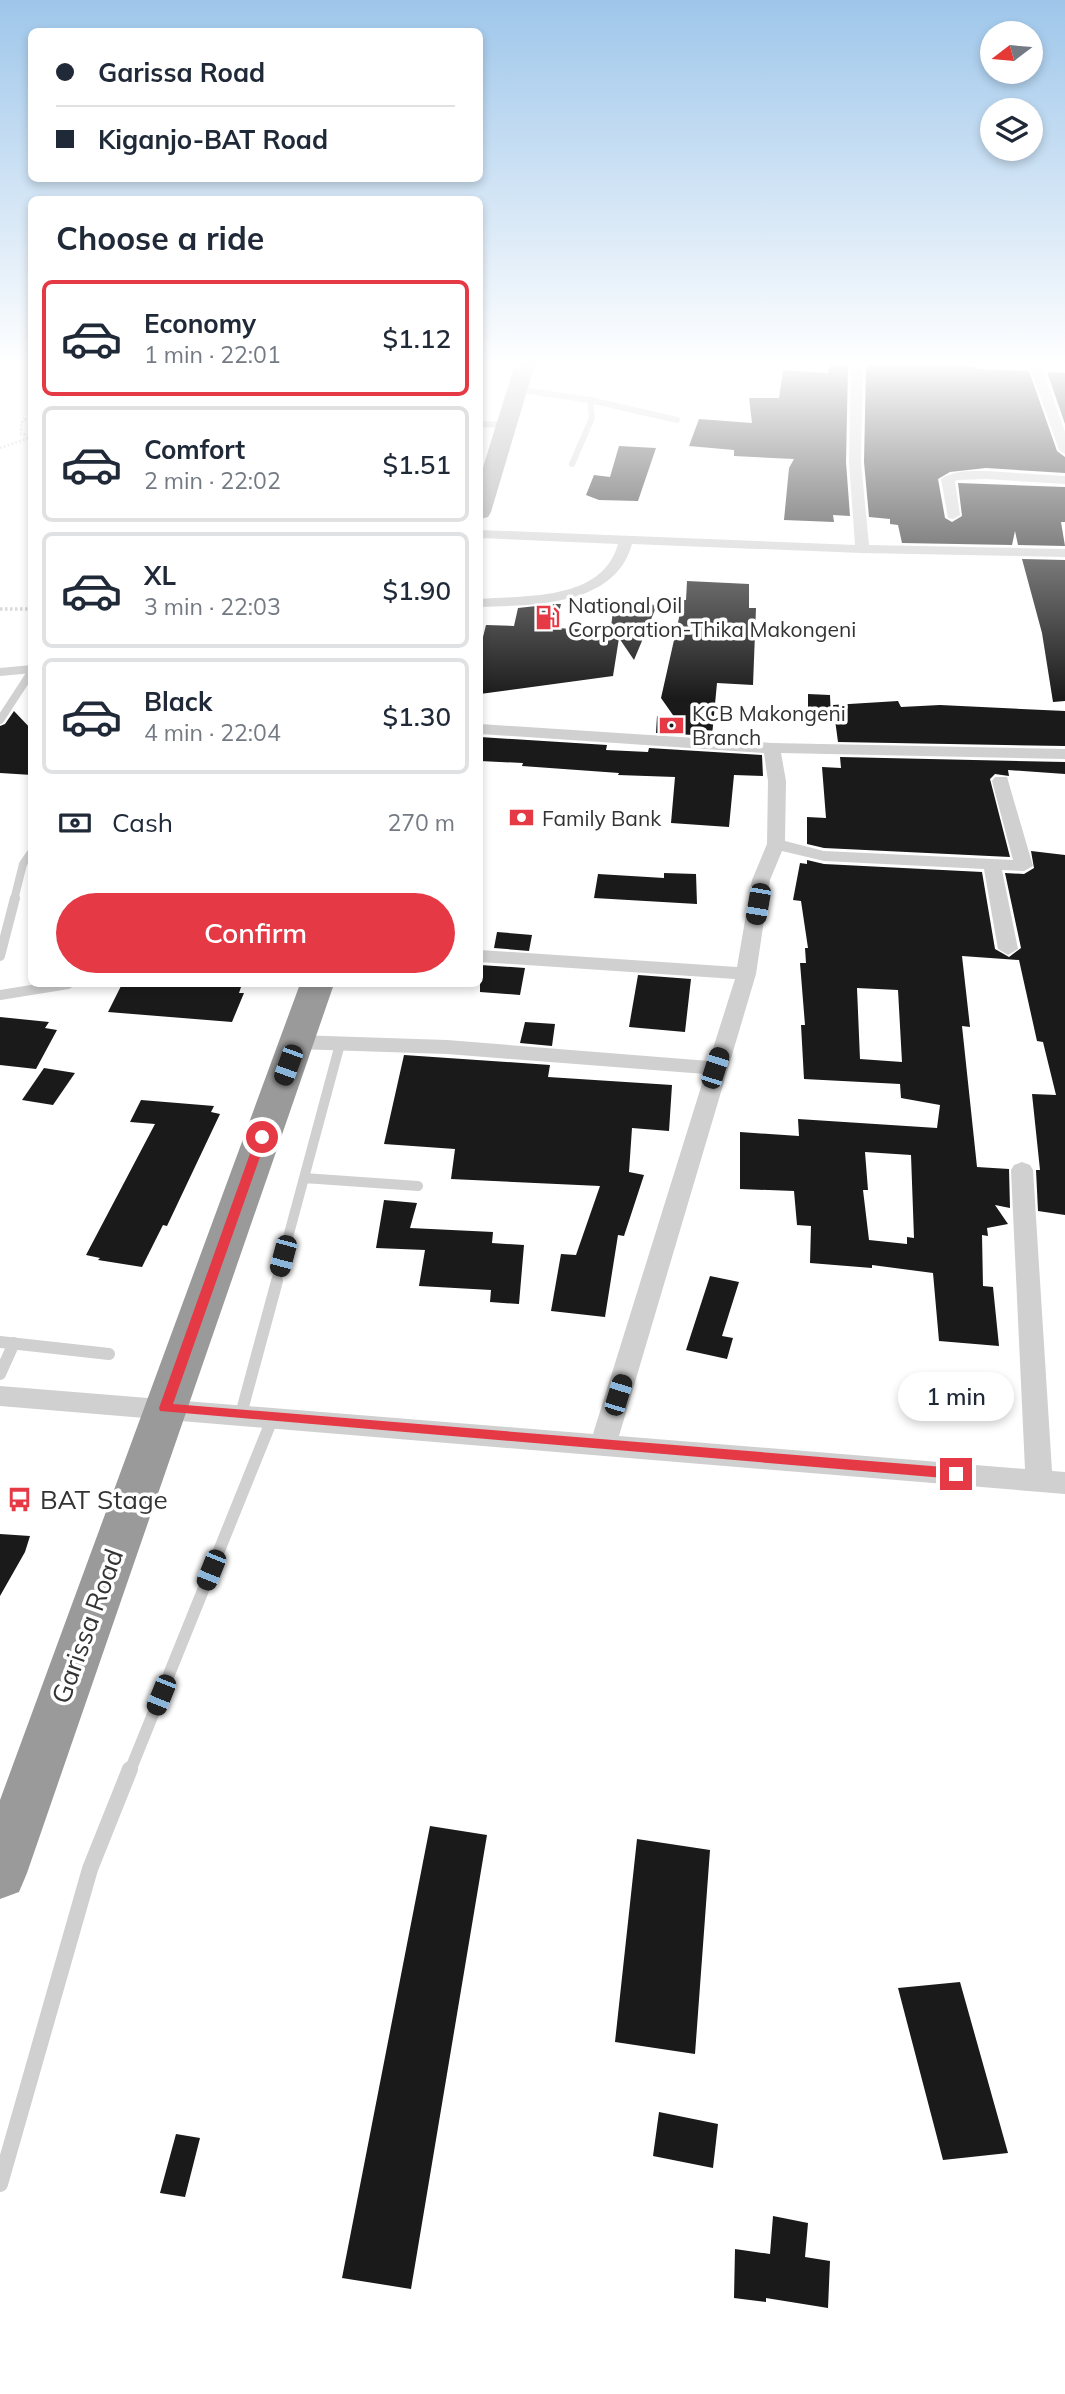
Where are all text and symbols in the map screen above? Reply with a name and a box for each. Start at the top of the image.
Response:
north arrow [980,21,1043,84]
map controls [980,21,1043,161]
text: Garissa Road [98,56,265,89]
button: layers [980,98,1043,161]
text: Kiganjo-BAT Road [98,123,328,156]
text: Choose a ride [56,218,264,258]
icon: car [60,307,123,370]
text: Economy [144,307,256,340]
text: $1.12 [382,322,451,355]
text: 1 min · 22:01 [144,340,281,369]
icon: car [60,433,123,496]
text: Comfort [144,433,245,466]
text: $1.51 [382,448,451,481]
text: 2 min · 22:02 [144,466,281,495]
icon: car [60,559,123,622]
text: XL [144,559,176,592]
text: $1.90 [382,574,451,607]
text: 3 min · 22:03 [144,592,281,621]
place label: National Oil Corporation-Thika Makongeni [568,592,856,642]
fuel station icon: National Oil Corporation-Thika Makongeni [534,603,562,631]
icon: car [60,685,123,748]
text: Black [144,685,212,718]
text: $1.30 [382,700,451,733]
place label: KCB Makongeni Branch [692,700,846,750]
bank icon: KCB Makongeni Branch [658,711,686,739]
text: 4 min · 22:04 [144,718,281,747]
icon: cash [56,804,94,842]
bank icon: Family Bank [508,804,536,832]
place label: Family Bank [542,805,661,831]
text: Cash [112,806,173,839]
text: 270 m [387,808,455,837]
car [745,881,772,927]
button: Confirm [56,893,455,973]
car [271,1042,306,1088]
car [699,1045,732,1091]
route start [246,1121,278,1153]
car [268,1233,299,1279]
car [602,1372,635,1418]
callout: 1 min [898,1372,1014,1422]
text: 1 min [926,1382,986,1411]
route end [940,1458,972,1490]
place label: BAT Stage [40,1483,168,1516]
bus stop icon: BAT Stage [6,1485,34,1513]
street label: Garissa Road [44,1544,130,1708]
car [194,1547,229,1593]
car [144,1672,179,1718]

